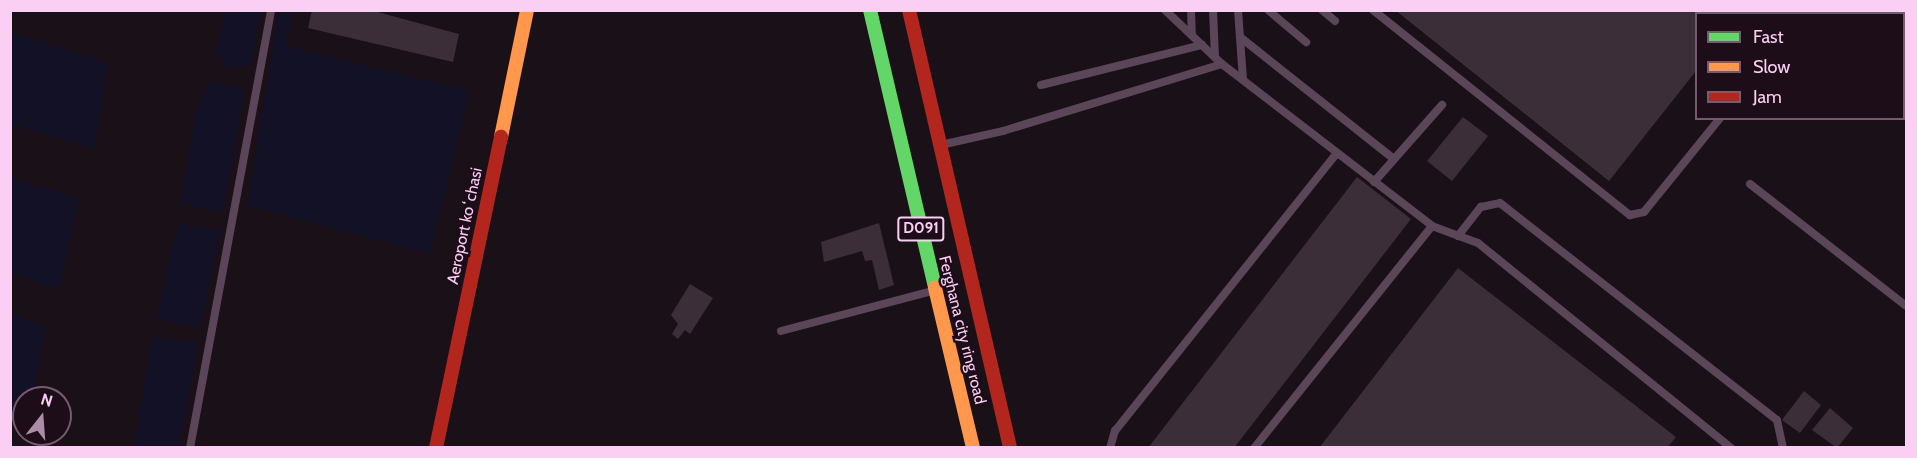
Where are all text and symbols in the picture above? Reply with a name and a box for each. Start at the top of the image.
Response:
legend [1695,12,1905,120]
text: Fast [1753,26,1784,48]
text: Slow [1753,56,1790,78]
text: Jam [1753,86,1782,108]
street label: Aeroport koʻchasi [443,166,487,286]
road number: D091 [897,217,945,241]
street label: Ferghana city ring road [934,254,990,406]
north arrow [12,386,72,446]
text: N [39,389,55,411]

